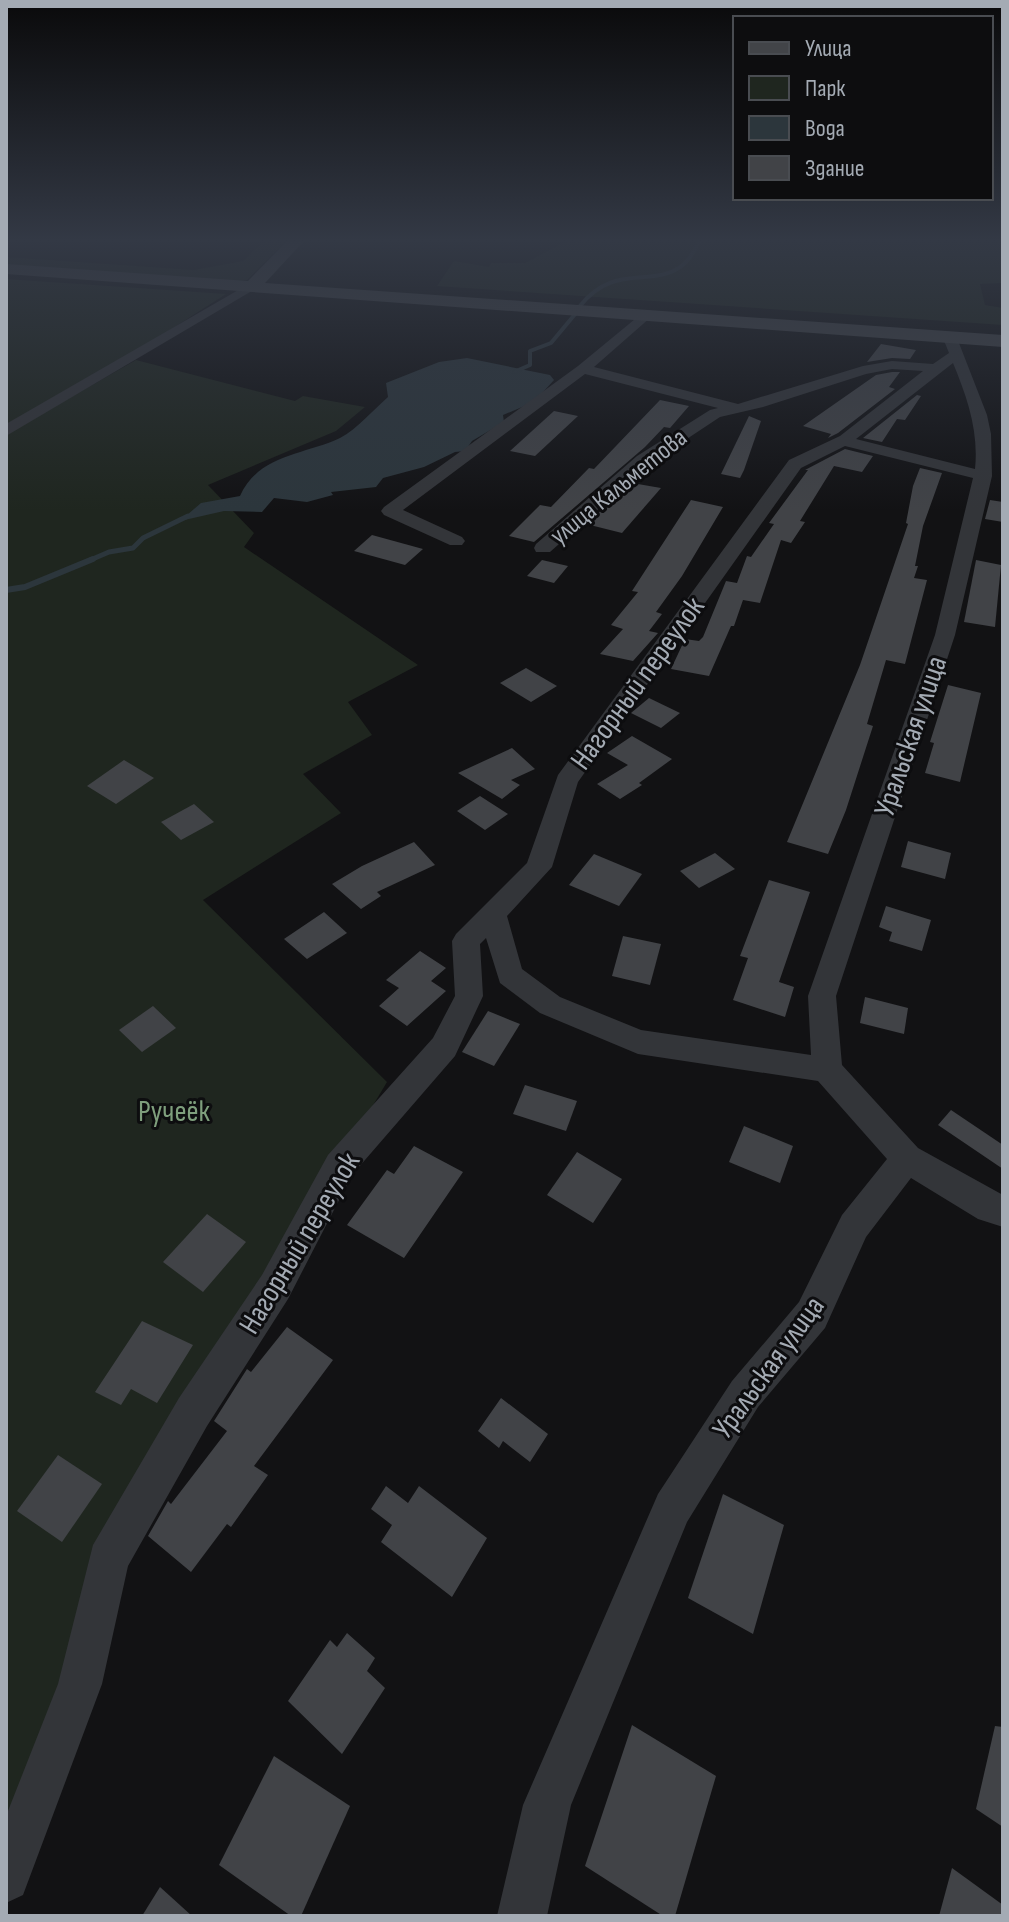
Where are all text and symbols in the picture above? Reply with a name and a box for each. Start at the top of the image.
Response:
legend [733,16,993,200]
text: Улица [805,34,851,63]
text: Парк [805,74,846,103]
text: Вода [805,114,845,143]
text: Здание [805,154,864,183]
street label: улица Кальметова [544,423,694,552]
street label: Нагорный переулок [563,590,713,777]
street label: Уральская улица [867,652,955,821]
park label: Ручеёк [138,1094,211,1130]
street label: Нагорный переулок [232,1146,368,1341]
street label: Уральская улица [705,1289,832,1446]

